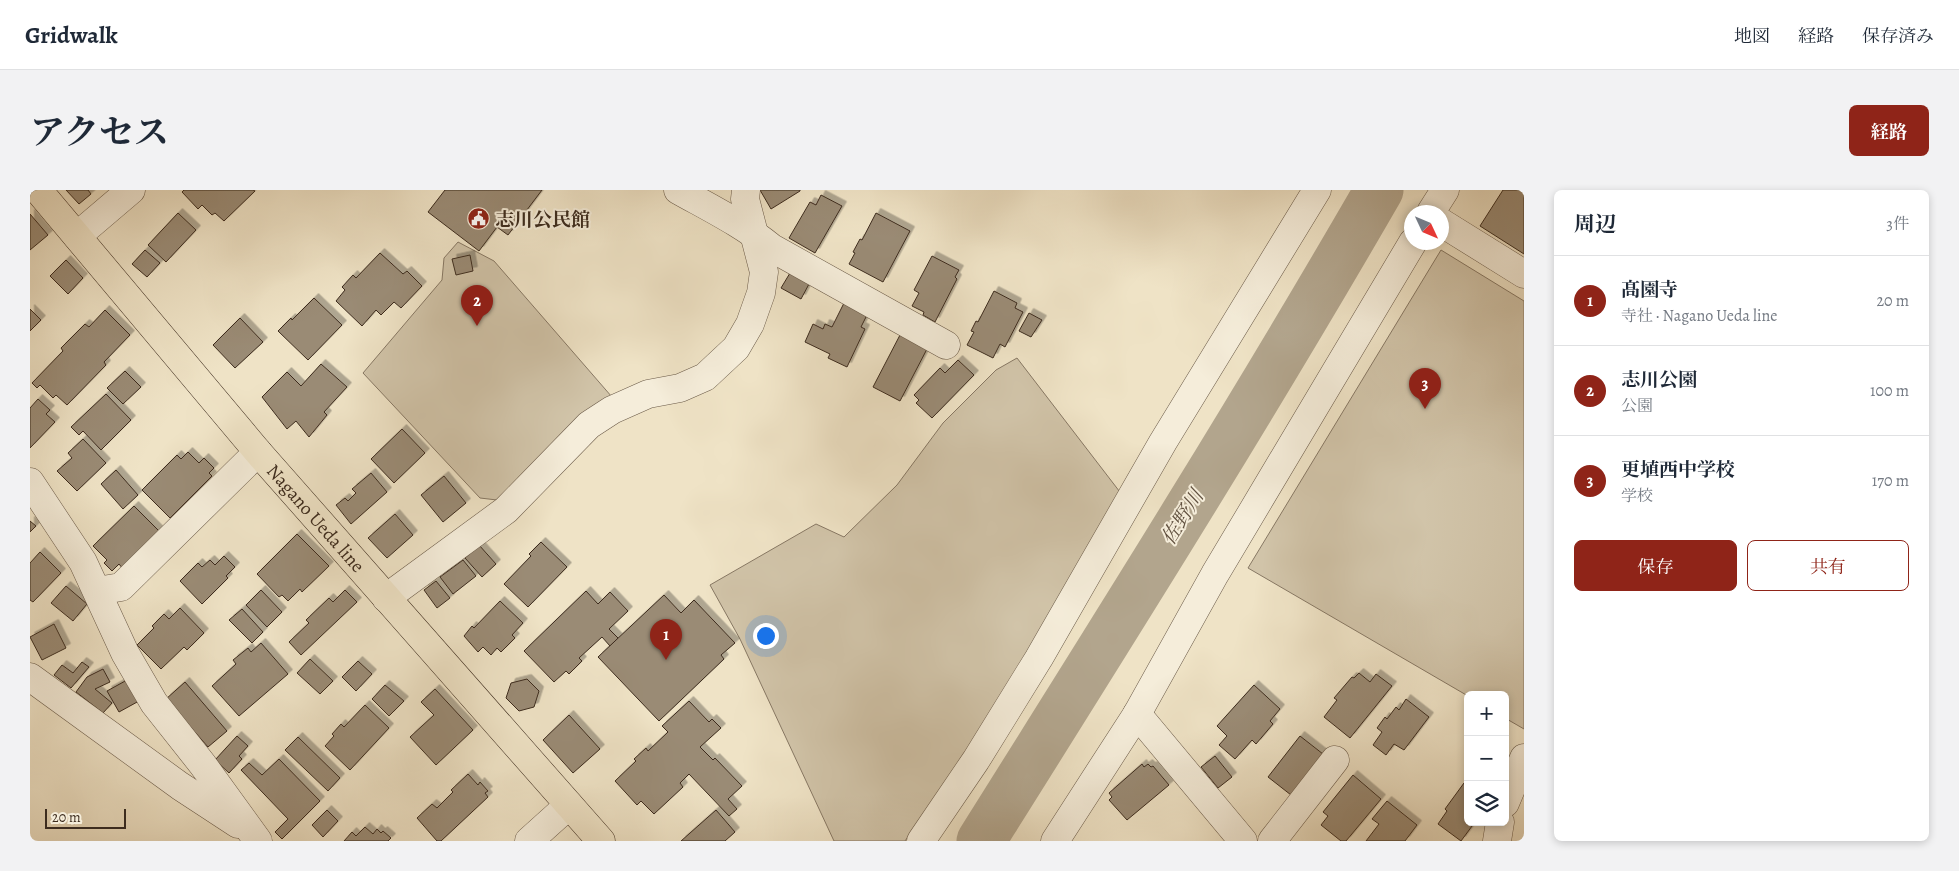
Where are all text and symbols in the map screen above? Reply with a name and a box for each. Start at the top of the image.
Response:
text: Gridwalk [25,19,118,51]
text: 地図 [1734,24,1770,48]
text: 経路 [1798,24,1834,48]
text: 保存済み [1862,24,1934,48]
button: 経路 [1849,105,1929,156]
text: アクセス [30,108,169,156]
north arrow [1404,205,1449,250]
public building icon: 志川公民館 [467,207,491,231]
place label: 志川公民館 [495,207,590,233]
text: 周辺 [1574,210,1616,238]
text: 3件 [1886,213,1909,235]
text: 髙園寺 [1621,277,1678,303]
pin: 2 [461,285,493,326]
text: 1 [1587,290,1593,312]
text: 20 m [1876,290,1909,312]
text: 寺社 · Nagano Ueda line [1621,305,1777,327]
text: 志川公園 [1621,367,1697,393]
pin: 3 [1409,368,1441,409]
text: 2 [1586,380,1594,402]
text: 100 m [1870,380,1909,402]
text: 公園 [1621,395,1653,417]
text: 更埴西中学校 [1621,457,1735,483]
street label: Nagano Ueda line [260,459,370,578]
text: 3 [1587,470,1593,492]
text: 170 m [1872,470,1909,492]
water label: 佐野川 [1155,483,1211,550]
text: 学校 [1621,485,1653,507]
button: 保存 [1574,540,1737,591]
button: 共有 [1747,540,1909,591]
pin: 1 [650,619,682,660]
your location [753,623,779,649]
map controls [1464,691,1509,826]
button: + [1464,691,1509,736]
button: − [1464,736,1509,781]
button: layers [1464,781,1509,826]
scale bar [45,806,126,829]
text: 20 m [52,808,81,827]

